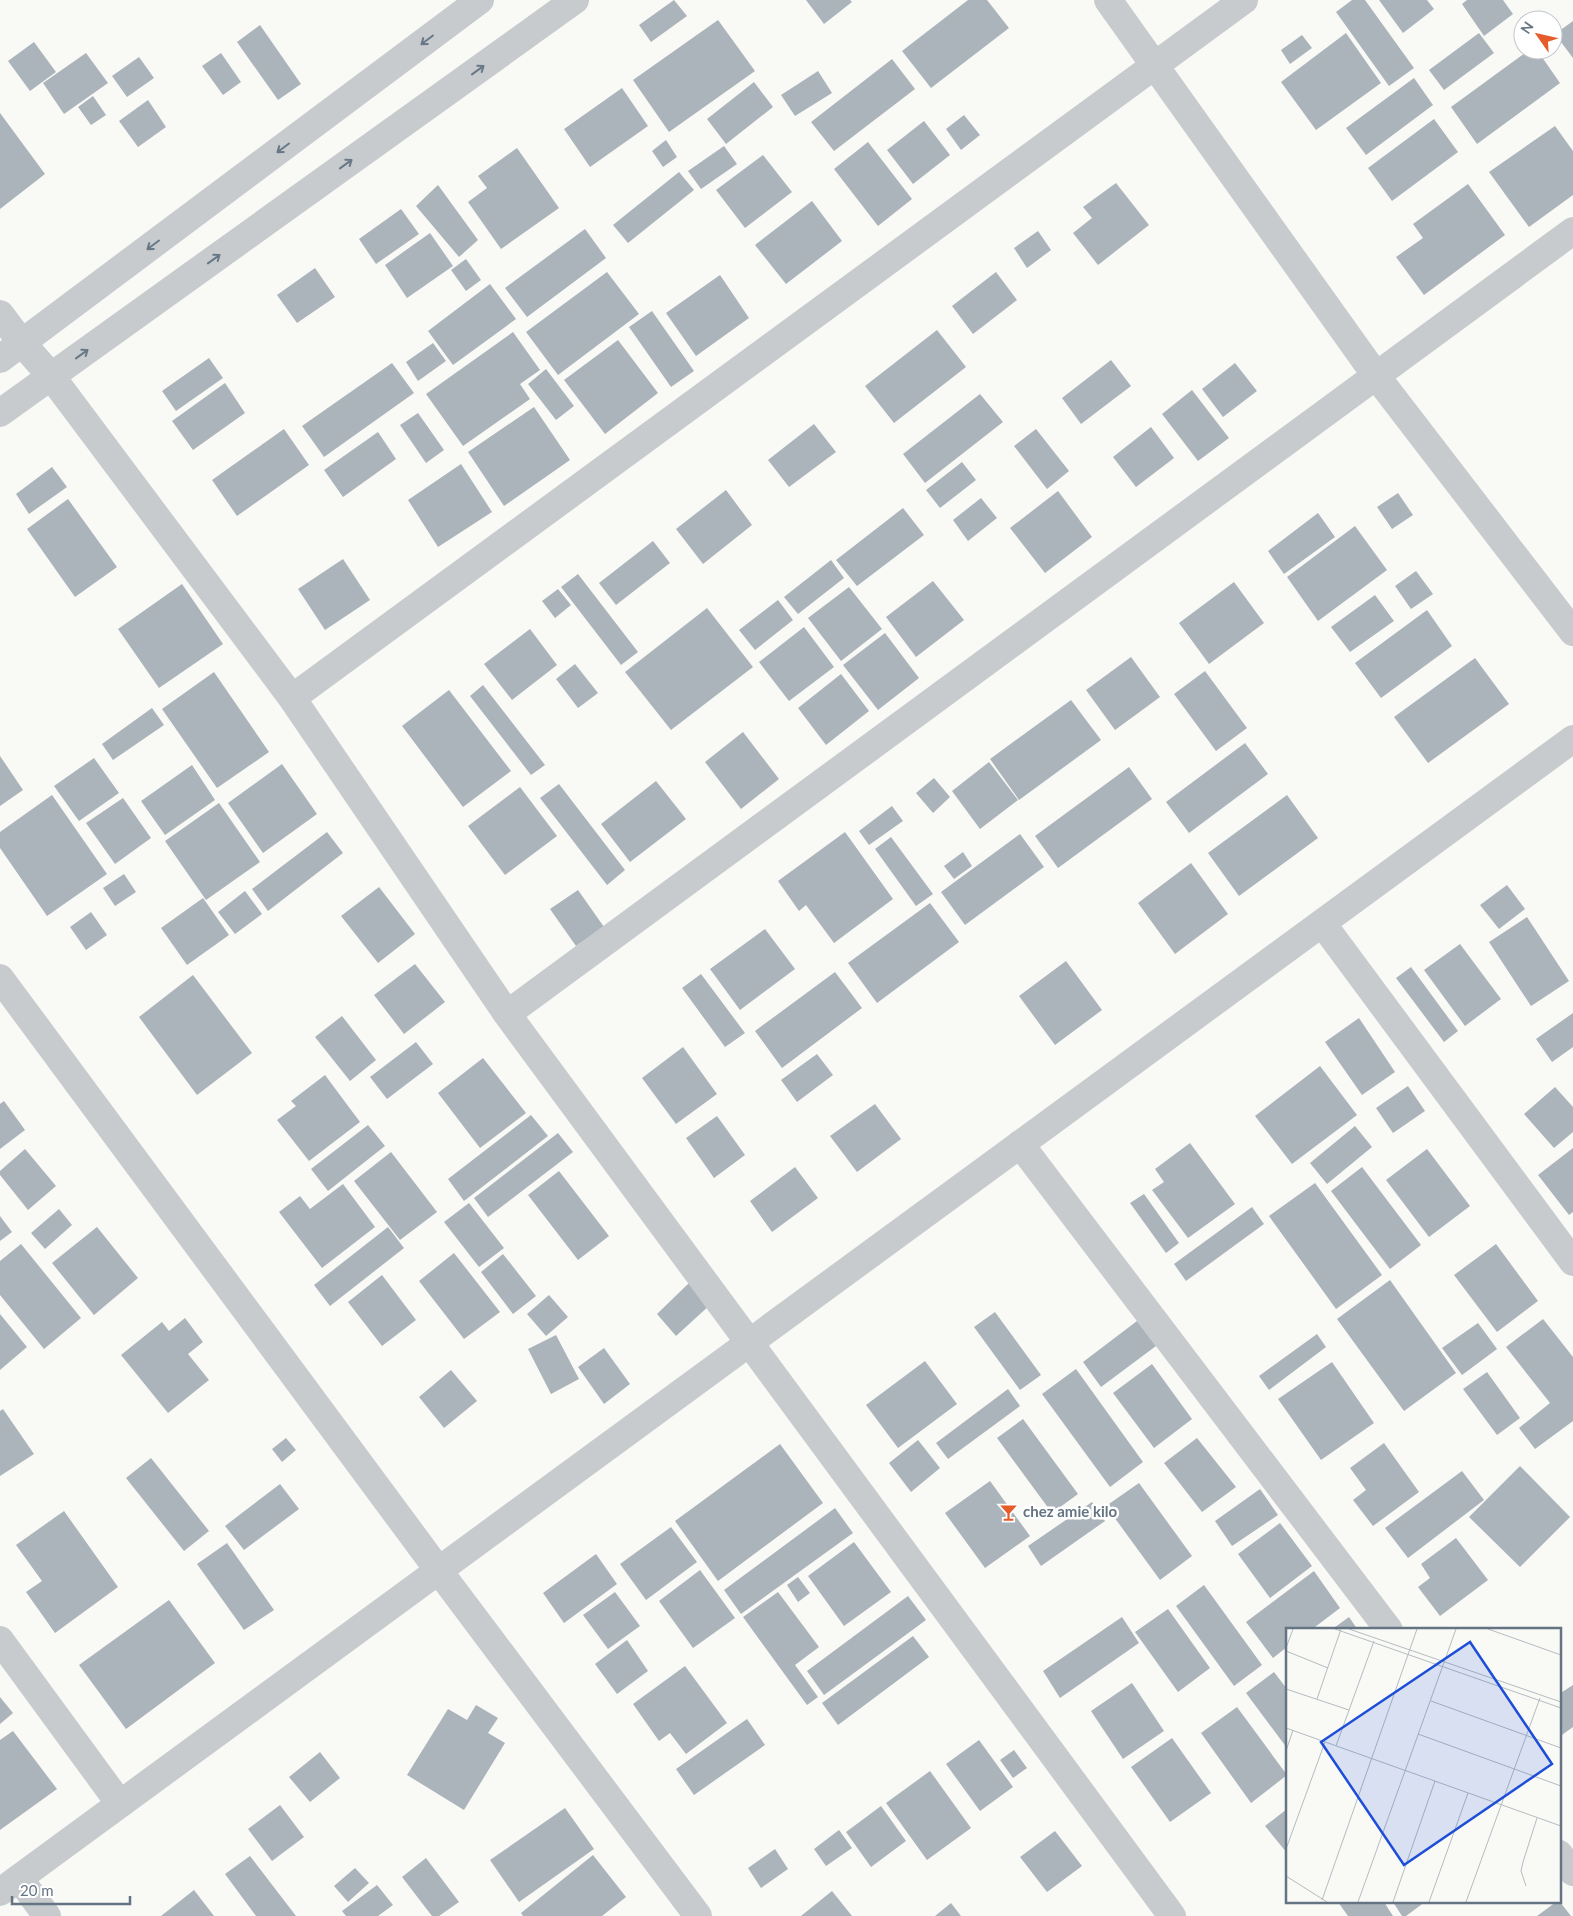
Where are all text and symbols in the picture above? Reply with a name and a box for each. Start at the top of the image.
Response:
north arrow [1513,10,1563,60]
text: N [1517,18,1537,37]
one-way arrow [421,34,434,45]
one-way arrow [471,64,484,75]
one-way arrow [277,142,290,153]
one-way arrow [339,159,353,169]
one-way arrow [146,240,160,250]
one-way arrow [207,254,221,264]
one-way arrow [75,349,89,359]
bar icon: chez amie kilo [999,1502,1019,1522]
place label: chez amie kilo [1023,1502,1117,1520]
inset map [1286,1628,1560,1904]
scale bar [12,1874,130,1906]
text: 20 m [20,1881,54,1899]

